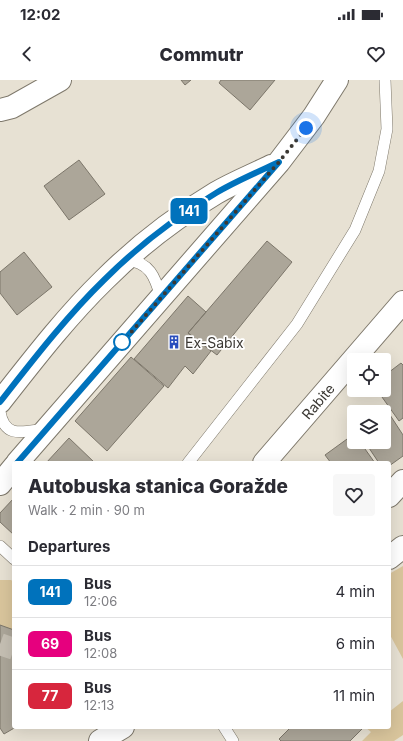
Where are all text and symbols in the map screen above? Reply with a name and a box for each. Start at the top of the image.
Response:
text: 12:02 [20,5,61,24]
icon: back [16,43,38,65]
icon: heart [365,43,387,65]
text: Commutr [160,44,243,65]
your location [296,118,316,138]
line badge: 141 [166,198,212,224]
text: 141 [178,202,200,219]
unlabelled marker [113,333,131,351]
building icon: Ex-Sabix [166,334,182,350]
place label: Ex-Sabix [185,334,244,351]
map controls [347,353,391,449]
button: locate [347,353,391,397]
street label: Rabite [298,380,338,422]
button: layers [347,405,391,449]
button: heart [333,474,375,516]
text: Autobuska stanica Goražde [28,475,288,498]
text: Walk · 2 min · 90 m [28,502,145,518]
text: Departures [28,537,110,556]
text: Bus [84,574,112,593]
text: 4 min [335,582,375,601]
text: 141 [39,583,61,600]
text: 12:06 [84,593,117,609]
text: Bus [84,626,112,645]
text: 6 min [336,634,375,653]
text: 69 [41,635,59,652]
text: 12:08 [84,645,117,661]
text: Bus [84,678,112,697]
text: 11 min [333,686,375,705]
text: 77 [42,687,58,704]
text: 12:13 [84,697,114,713]

